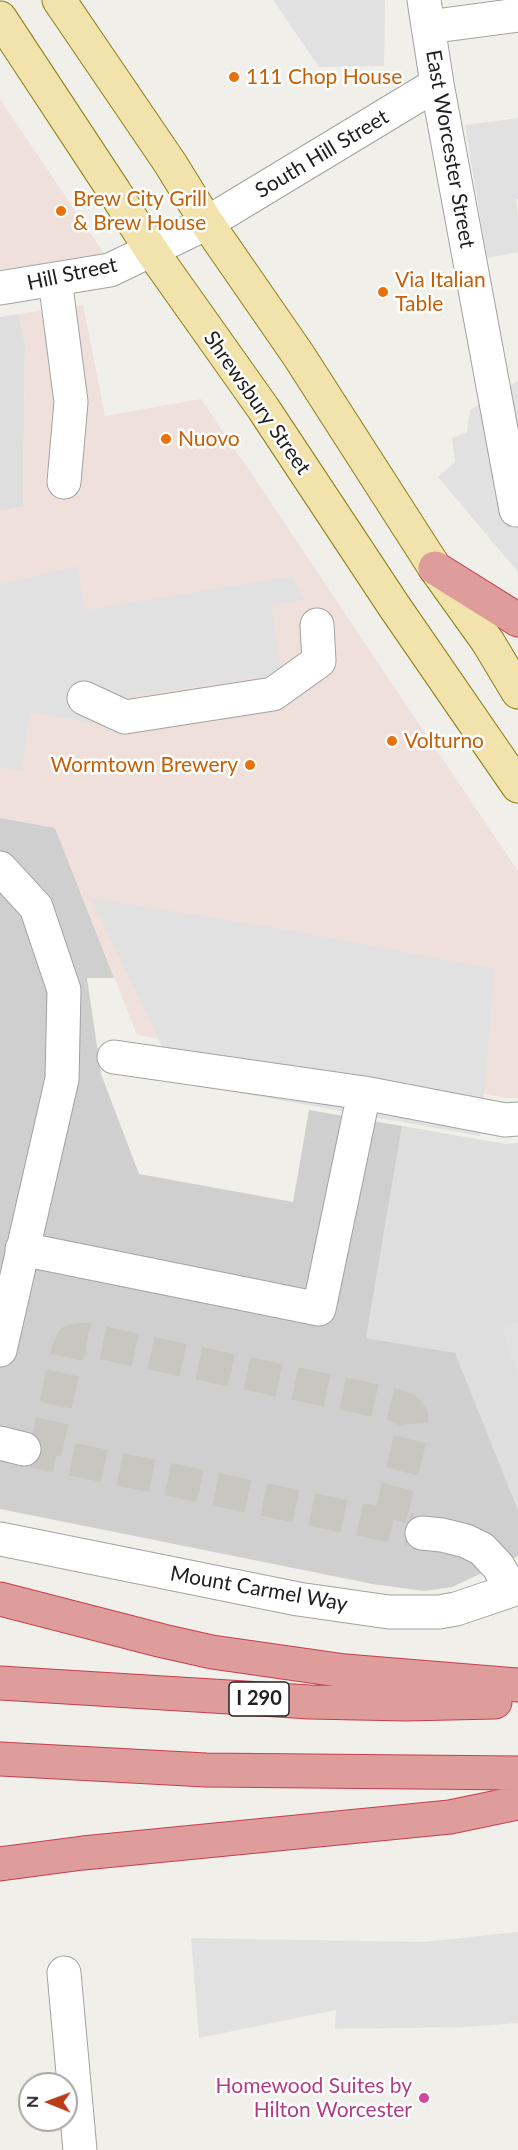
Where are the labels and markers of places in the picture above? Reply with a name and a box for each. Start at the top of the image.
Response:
place label: 111 Chop House [246,64,402,90]
marker: 111 Chop House [227,70,241,84]
place label: Brew City Grill & Brew House [73,186,207,236]
marker: Brew City Grill & Brew House [54,204,68,218]
place label: Via Italian Table [395,267,486,317]
marker: Via Italian Table [376,285,390,299]
place label: Nuovo [178,426,240,452]
marker: Nuovo [159,432,173,446]
place label: Volturno [404,728,484,754]
marker: Volturno [385,734,399,748]
place label: Wormtown Brewery [51,752,238,778]
marker: Wormtown Brewery [243,758,257,772]
place label: Homewood Suites by Hilton Worcester [216,2073,412,2123]
marker: Homewood Suites by Hilton Worcester [417,2091,431,2105]

